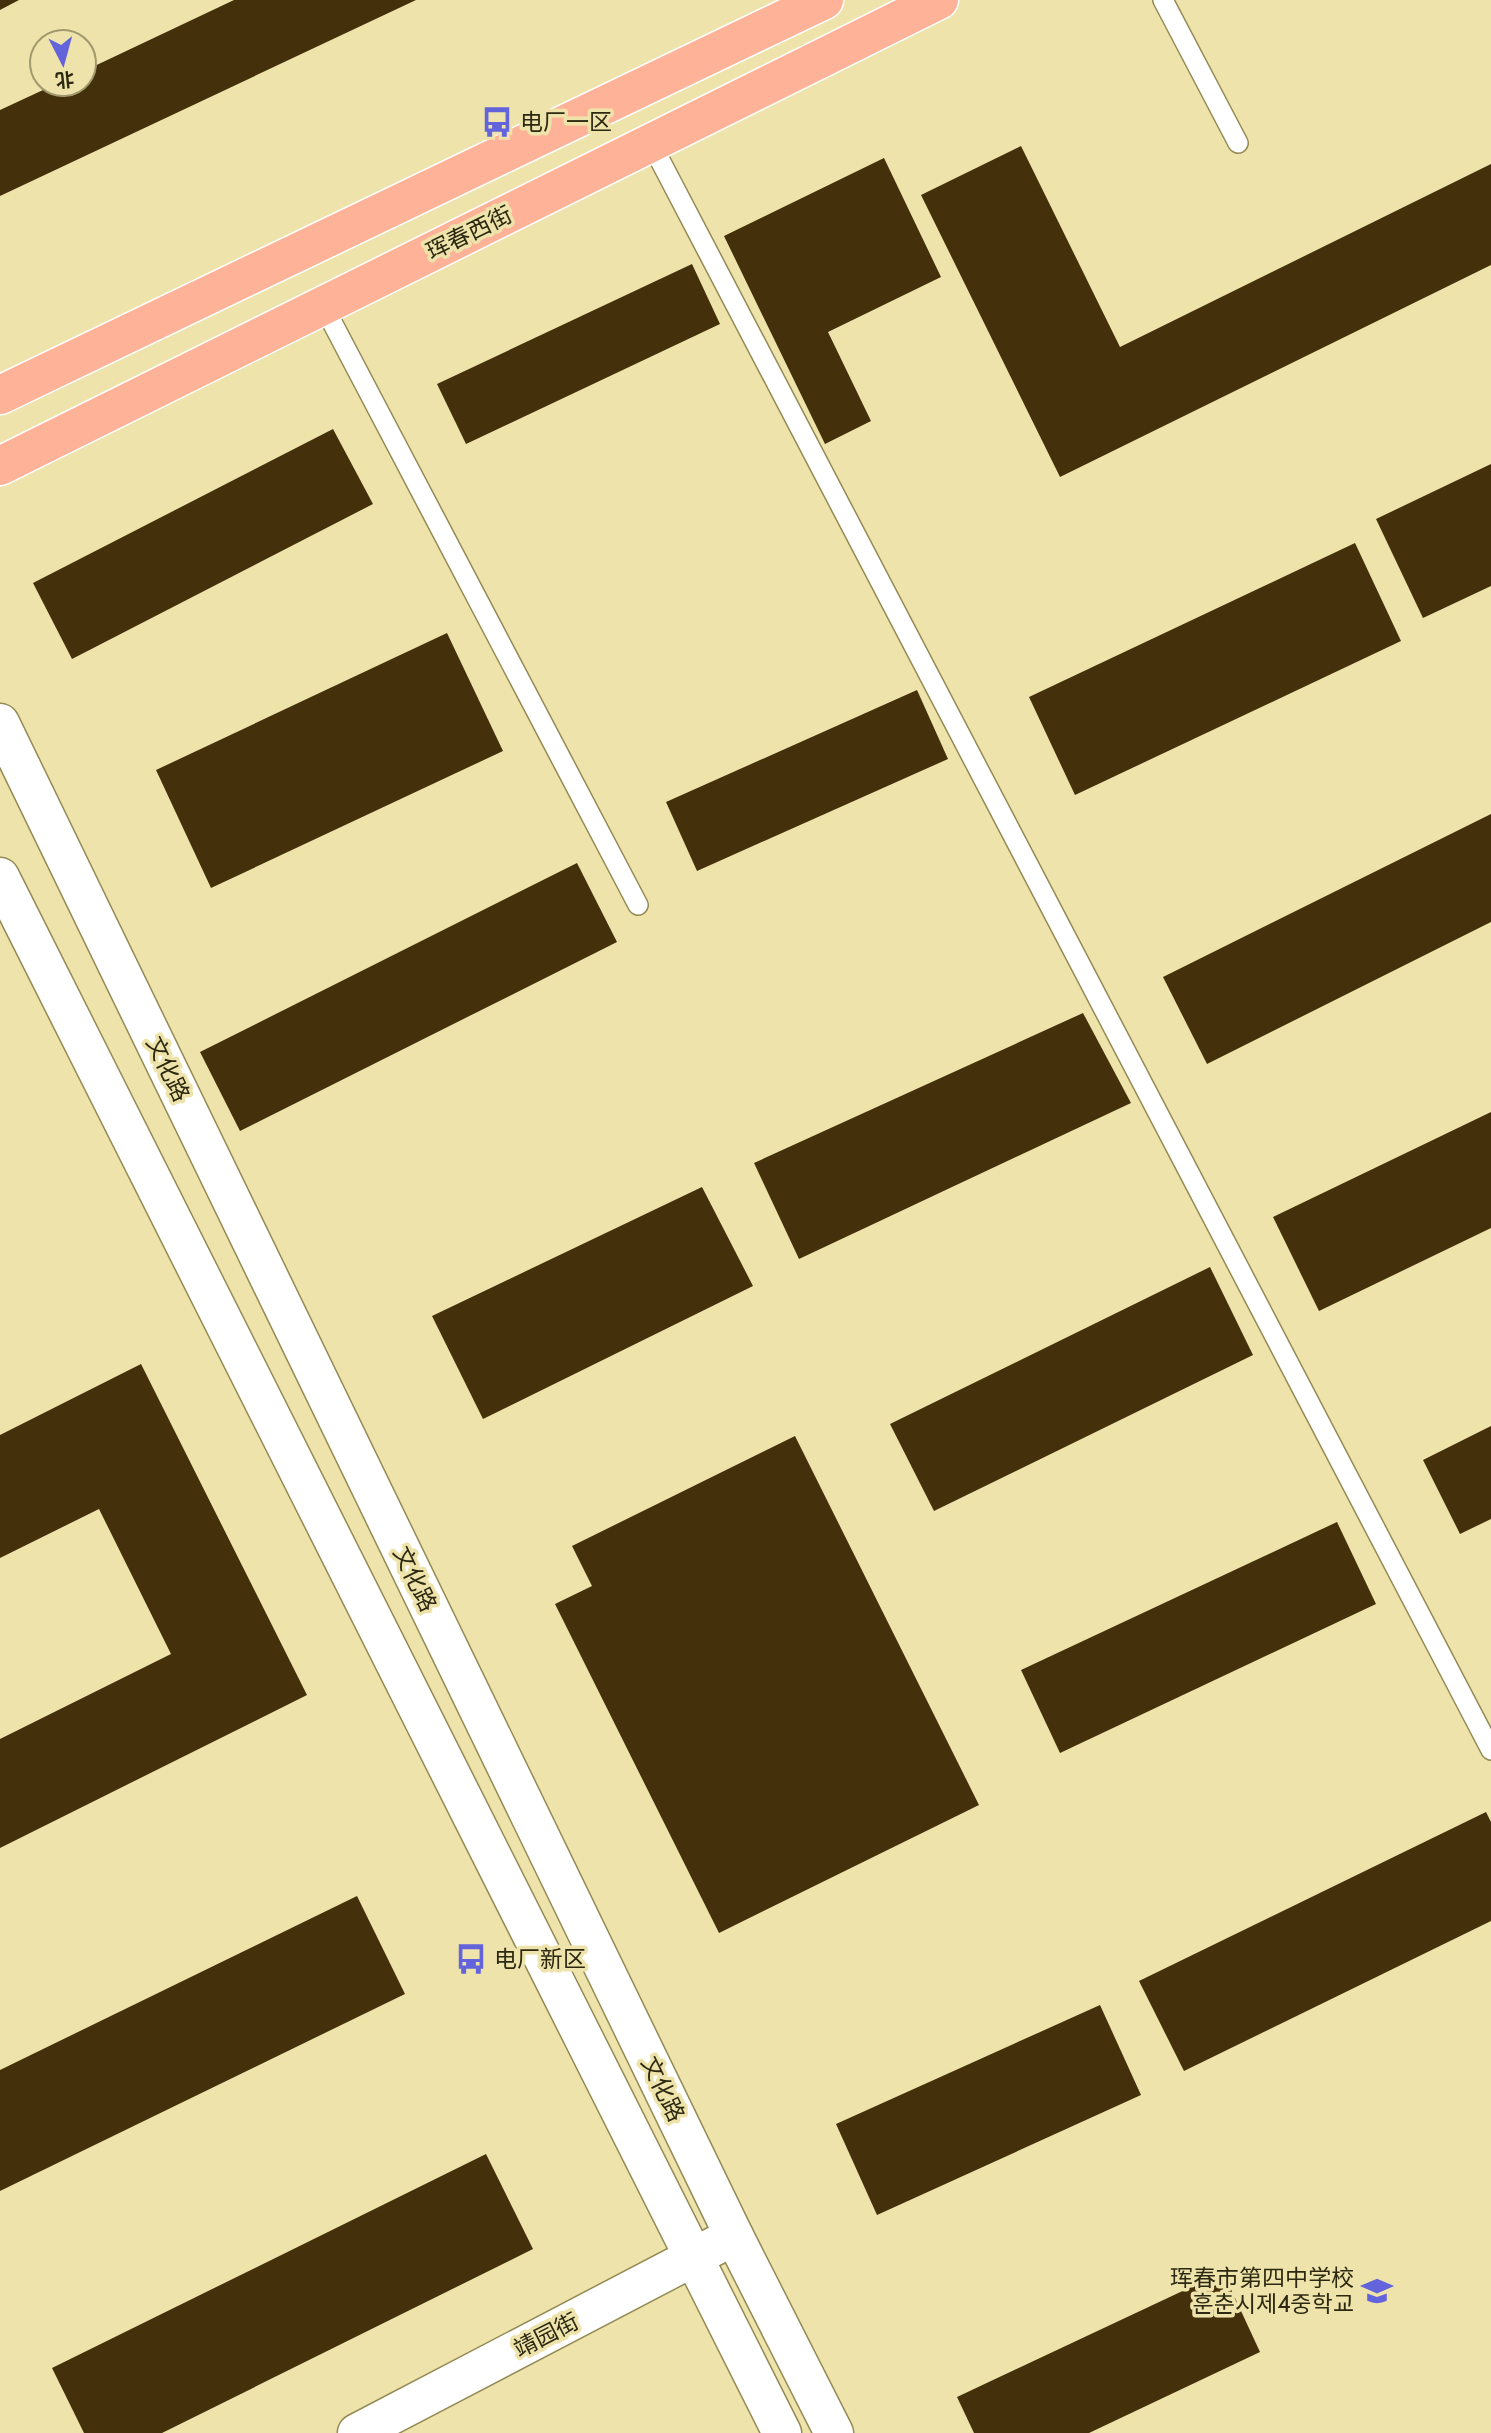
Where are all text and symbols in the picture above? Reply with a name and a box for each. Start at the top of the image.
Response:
north arrow [28,28,98,98]
text: 北 [54,67,75,92]
bus stop icon: 电厂一区 [480,105,514,139]
place label: 电厂一区 [520,108,612,136]
street label: 珲春西街 [422,200,516,266]
street label: 文化路 [140,1032,196,1106]
street label: 文化路 [387,1542,443,1616]
bus stop icon: 电厂新区 [454,1942,488,1976]
place label: 电厂新区 [494,1945,586,1973]
street label: 文化路 [635,2052,691,2126]
place label: 珲春市第四中学校 훈춘시제4중학교 [1170,2264,1354,2318]
school or university icon: 珲春市第四中学校 훈춘시제4중학교 [1360,2274,1394,2308]
street label: 靖园街 [509,2307,583,2363]

